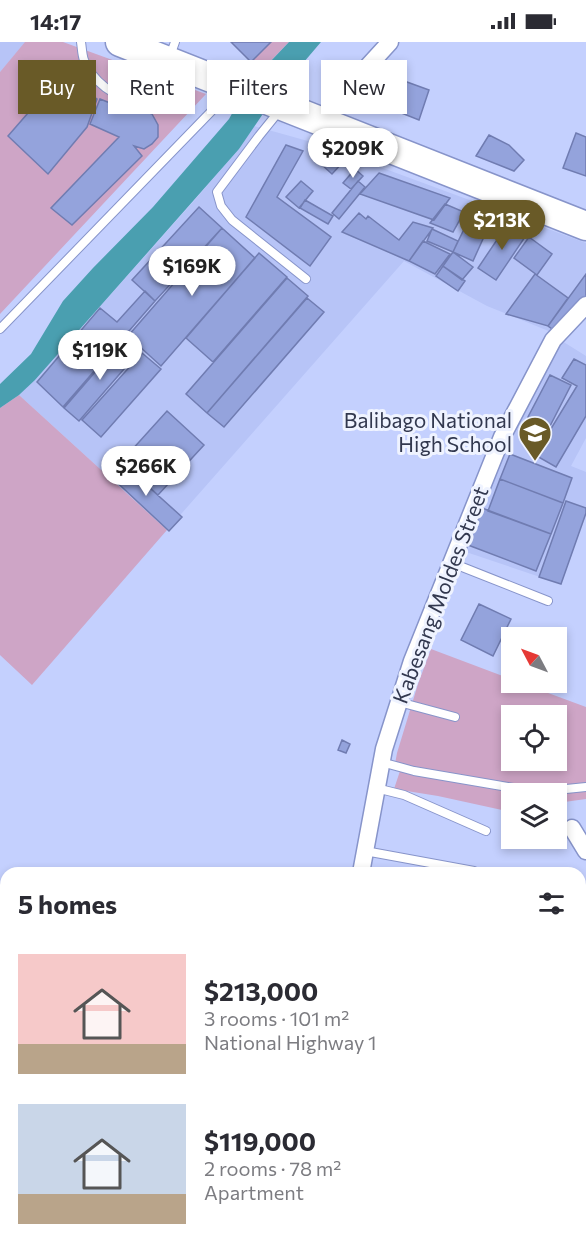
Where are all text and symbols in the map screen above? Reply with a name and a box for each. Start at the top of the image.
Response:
text: 14:17 [30,8,81,35]
chip: Buy [18,60,96,114]
chip: Rent [108,60,195,114]
chip: Filters [207,60,309,114]
chip: New [321,60,407,114]
pin: $209K [311,128,395,179]
text: $209K [322,135,384,159]
pin: $213K [460,200,544,251]
text: $213K [473,207,531,231]
pin: $169K [150,246,234,297]
text: $169K [163,253,221,277]
pin: $119K [58,330,142,381]
text: $119K [72,337,128,361]
place label: Balibago National High School [344,407,512,456]
school or university icon: Balibago National High School [517,415,553,462]
pin: $266K [104,446,188,497]
text: $266K [115,453,177,477]
street label: Kabesang Moldes Street [387,482,493,707]
north arrow [501,627,567,693]
map controls [501,627,567,849]
button: locate [501,705,567,771]
button: layers [501,783,567,849]
icon: filters [535,887,568,920]
text: 5 homes [18,888,117,919]
text: $213,000 [204,975,318,1006]
icon: home [66,978,138,1050]
text: 3 rooms · 101 m² [204,1006,349,1030]
text: National Highway 1 [204,1030,377,1054]
text: $119,000 [204,1125,316,1156]
icon: home [66,1128,138,1200]
text: 2 rooms · 78 m² [204,1156,341,1180]
text: Apartment [204,1180,304,1204]

